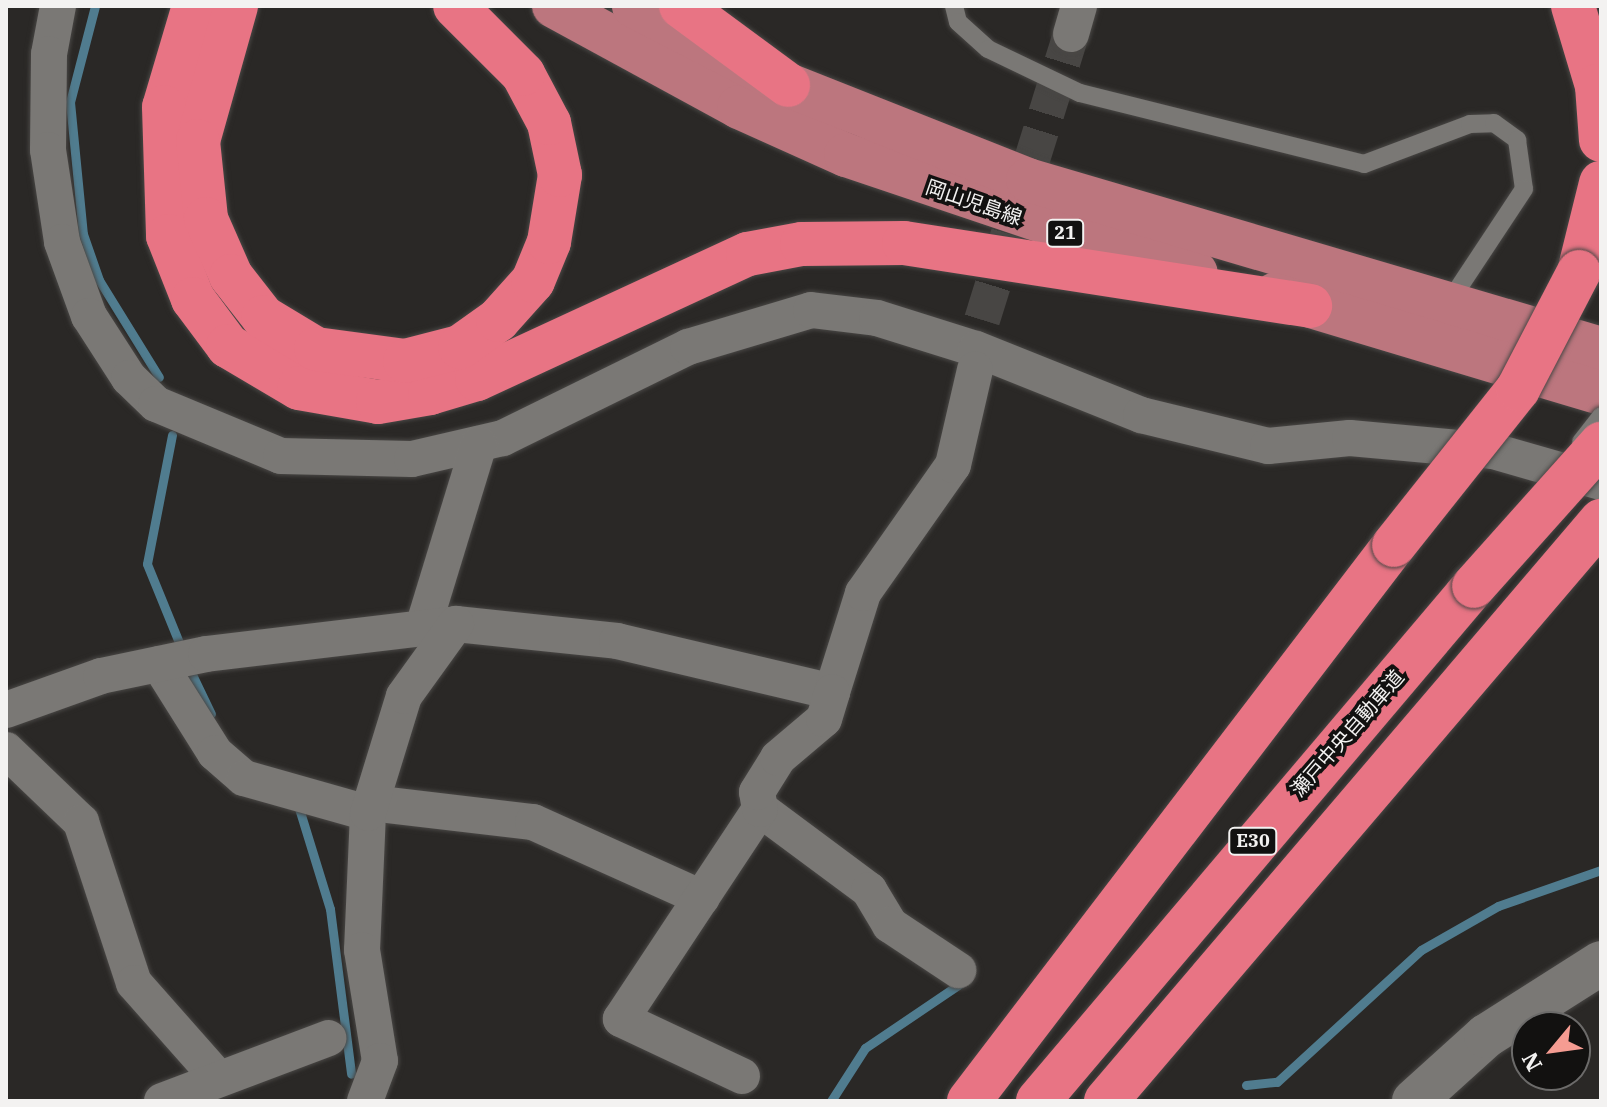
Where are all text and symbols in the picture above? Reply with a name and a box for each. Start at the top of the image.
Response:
street label: 岡山児島線 [923,174,1025,230]
road number: 21 [1045,219,1085,247]
street label: 瀬戸中央自動車道 [1285,665,1409,801]
road number: E30 [1227,827,1279,855]
north arrow [1511,1011,1591,1091]
text: N [1514,1047,1548,1077]

